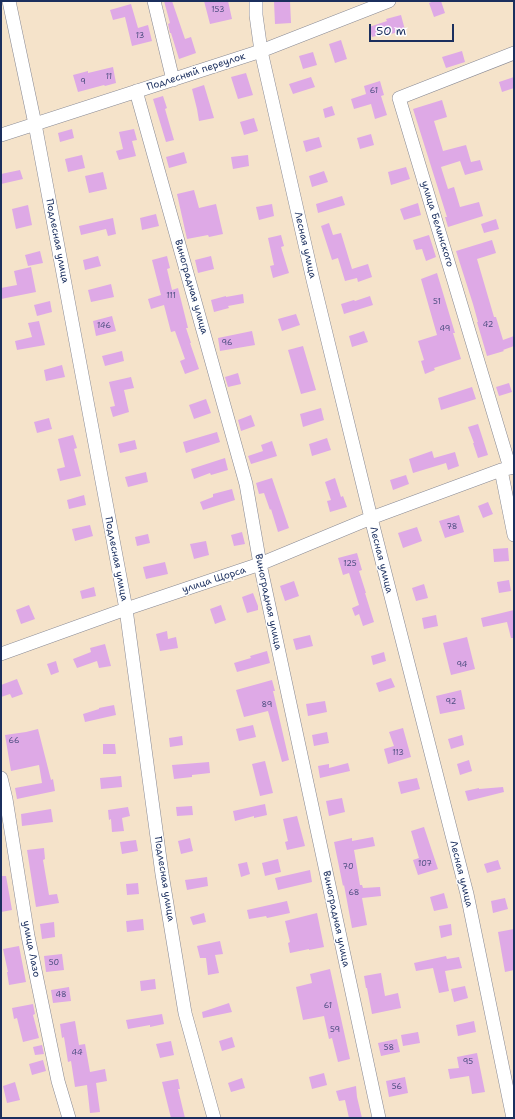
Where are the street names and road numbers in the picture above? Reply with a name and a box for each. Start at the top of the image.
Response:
street label: Подлесный переулок [145,50,247,94]
street label: улица Белинского [418,179,456,269]
street label: Подлесная улица [43,198,71,284]
street label: Лесная улица [291,210,319,280]
street label: Виноградная улица [172,238,210,336]
street label: Подлесная улица [102,516,130,602]
street label: Лесная улица [367,525,395,595]
street label: Виноградная улица [252,553,284,651]
street label: улица Щорса [181,564,247,596]
street label: Подлесная улица [151,836,177,922]
street label: Лесная улица [447,839,475,909]
street label: Виноградная улица [320,870,352,968]
street label: улица Лазо [20,920,42,978]

